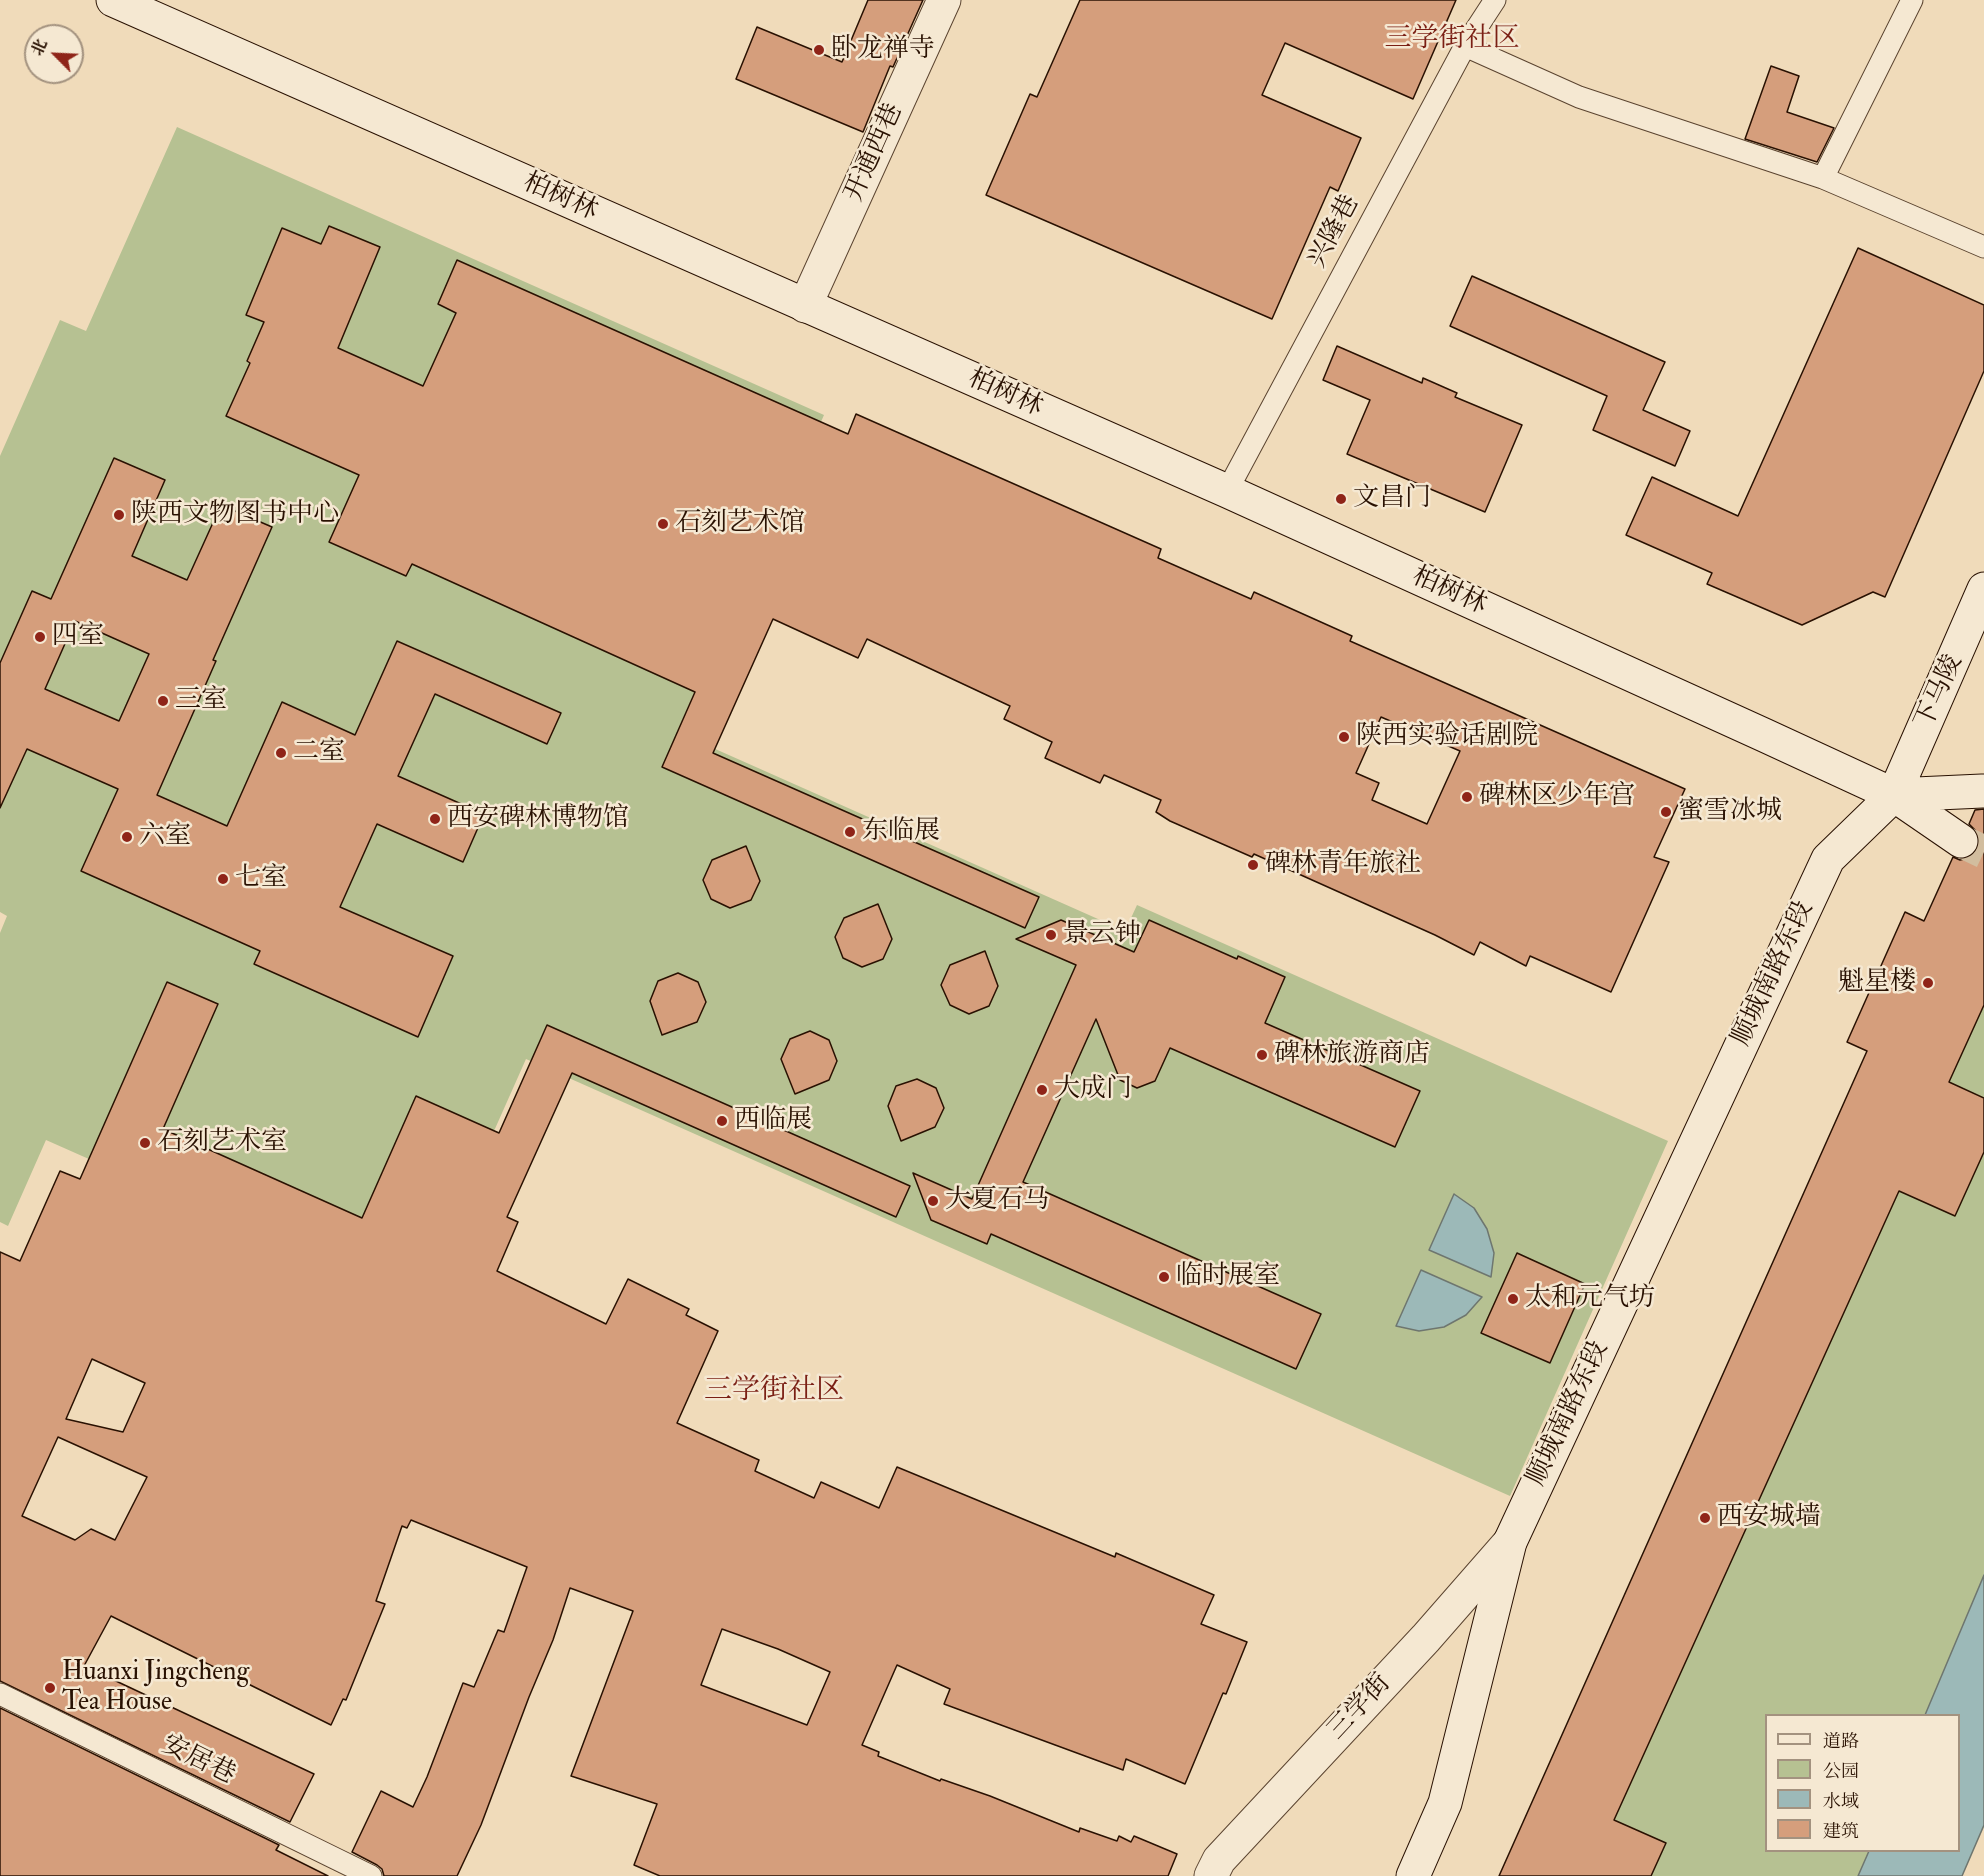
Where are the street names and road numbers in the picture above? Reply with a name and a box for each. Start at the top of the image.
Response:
street label: 开通西巷 [840,99,910,207]
street label: 柏树林 [518,168,602,228]
street label: 兴隆巷 [1303,190,1367,274]
street label: 柏树林 [963,364,1047,424]
street label: 柏树林 [1407,562,1491,622]
street label: 下马陵 [1910,650,1970,734]
street label: 顺城南路东段 [1727,897,1821,1051]
street label: 顺城南路东段 [1522,1337,1616,1491]
street label: 三学街 [1322,1669,1398,1747]
street label: 安居巷 [156,1730,240,1792]

